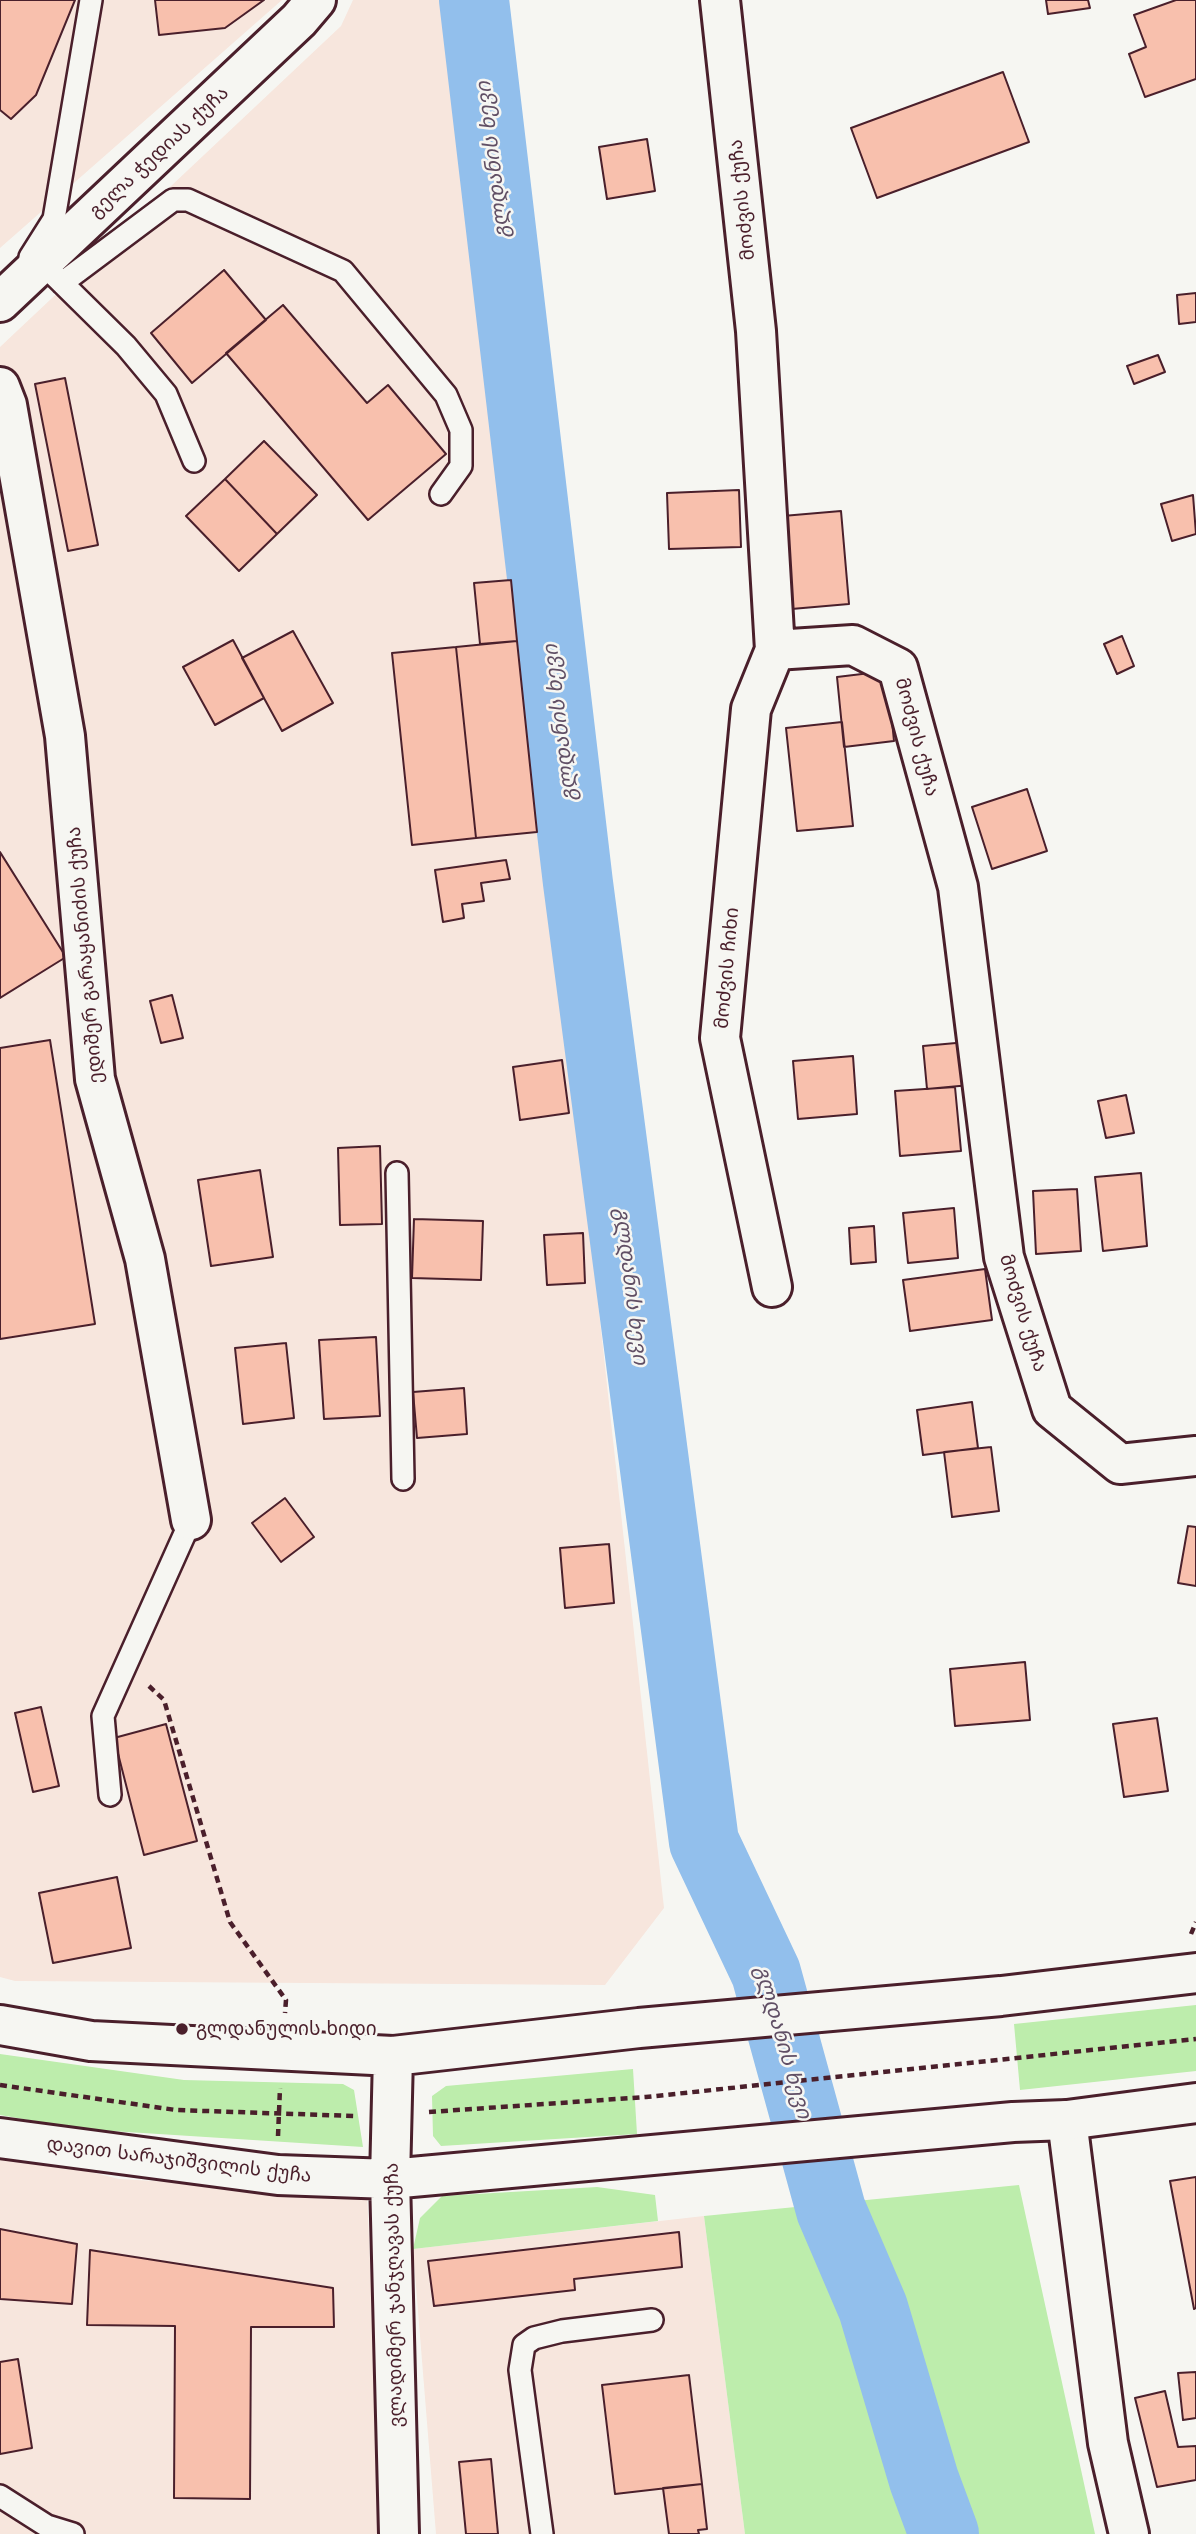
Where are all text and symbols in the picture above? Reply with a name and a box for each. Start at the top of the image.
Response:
water label: გლდანის ხევი [471,80,515,240]
street label: გელა ჭედიას ქუჩა [85,82,233,222]
street label: მოძვის ქუჩა [724,138,760,262]
water label: გლდანის ხევი [538,643,582,803]
street label: მოძვის ქუჩა [890,675,944,799]
street label: ედიშერ გარაყანიძის ქუჩა [62,826,108,1084]
street label: მოძვის ჩიხი [710,906,744,1030]
water label: გლდანის ხევი [609,1206,653,1366]
street label: მოძვის ქუჩა [994,1252,1052,1374]
water label: გლდანის ხევი [749,1963,817,2121]
place label: გლდანულის ხიდი [196,2018,377,2040]
marker: გლდანულის ხიდი [174,2021,190,2037]
street label: დავით სარაჯიშვილის ქუჩა [45,2132,313,2188]
street label: ვლადიმერ ჯანჯღავას ქუჩა [380,2162,408,2428]

